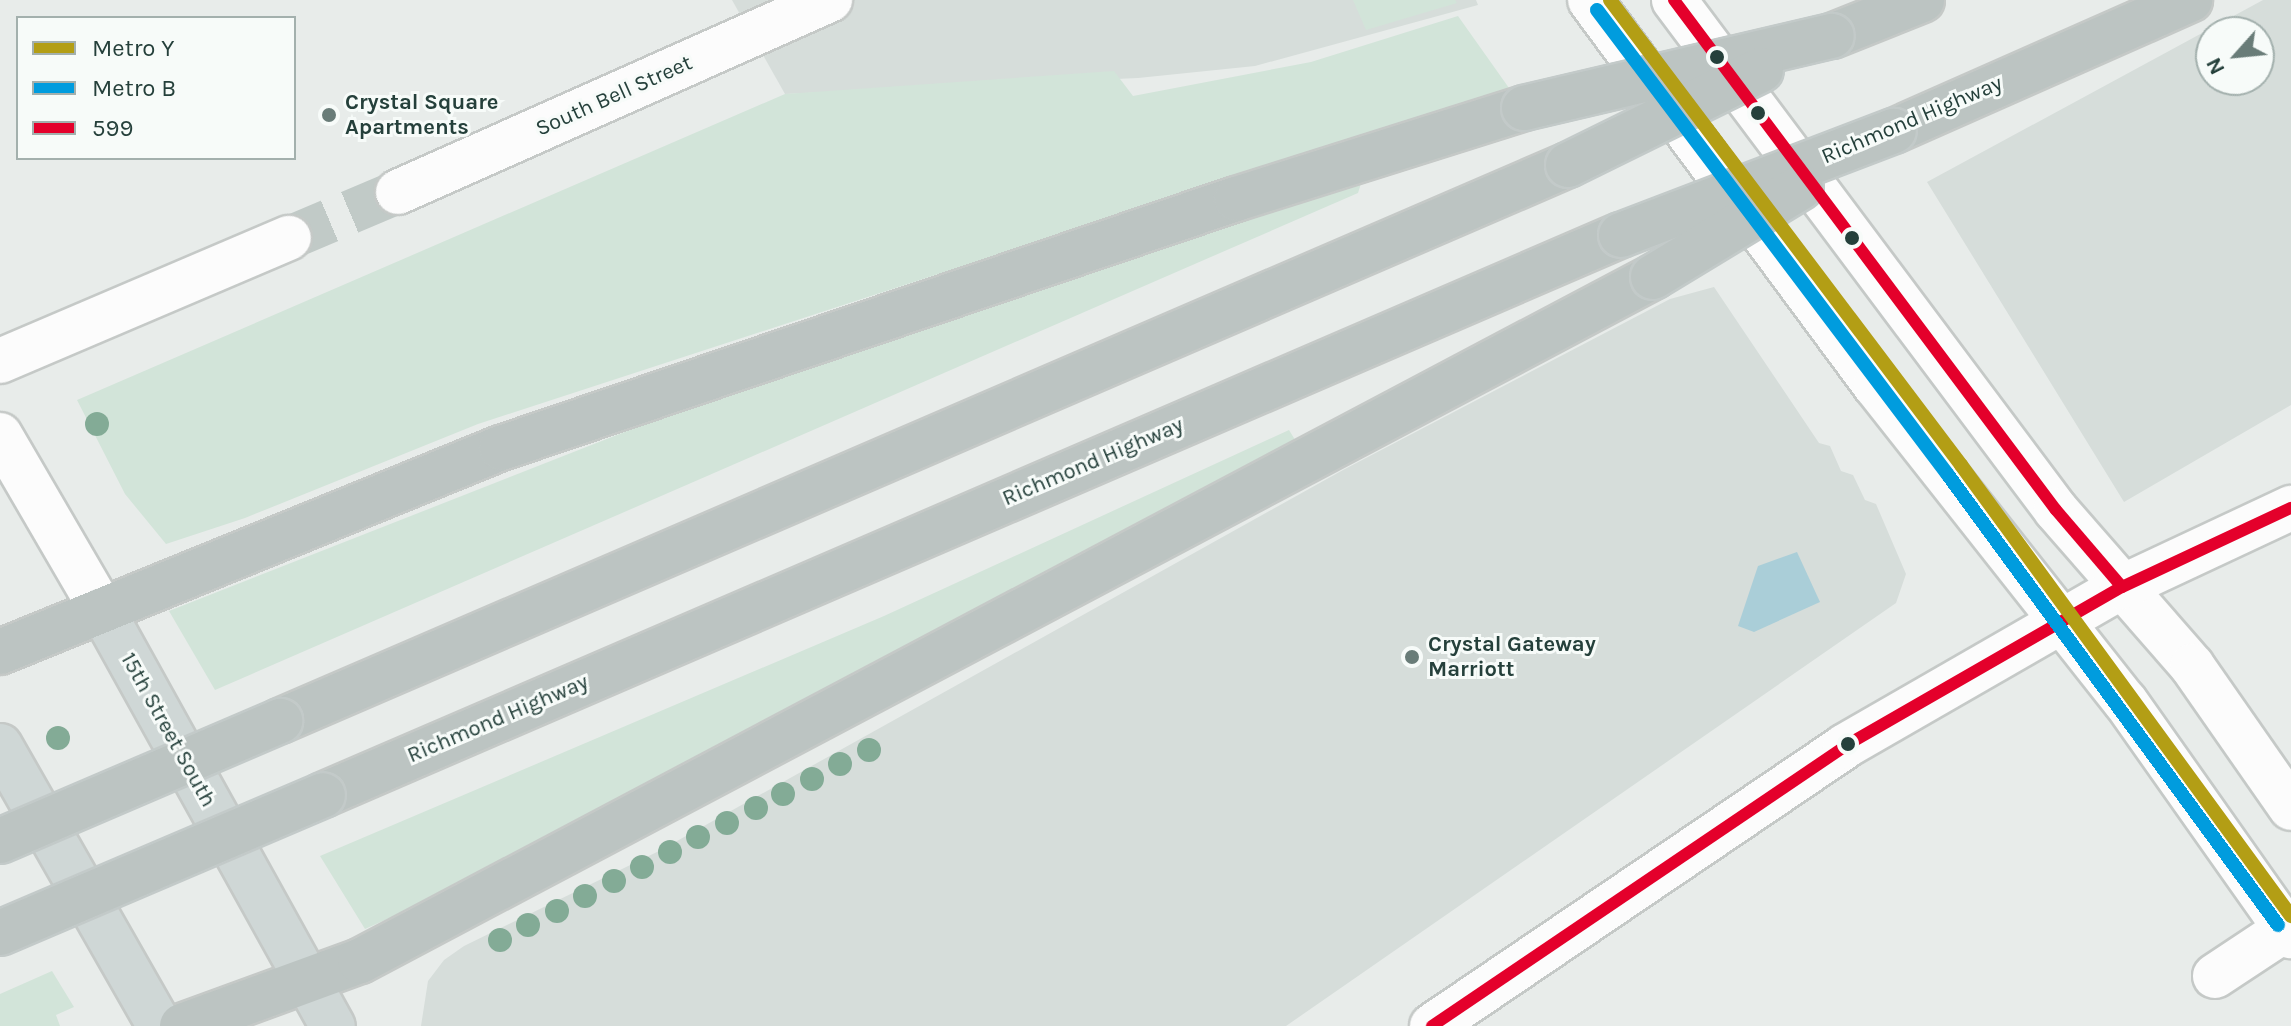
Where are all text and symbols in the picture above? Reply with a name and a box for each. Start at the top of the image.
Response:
legend [16,16,296,160]
north arrow [2195,16,2275,96]
text: Metro Y [92,34,174,62]
unlabelled marker [1709,49,1725,65]
street label: South Bell Street [532,50,696,142]
text: N [2200,53,2231,79]
street label: Richmond Highway [1818,70,2006,170]
text: Metro B [92,74,176,102]
place label: Crystal Square Apartments [345,89,498,140]
unlabelled marker [1750,105,1766,121]
marker: Crystal Square Apartments [320,106,338,124]
text: 599 [92,114,133,142]
unlabelled marker [1844,230,1860,246]
street label: Richmond Highway [999,412,1187,512]
place label: Crystal Gateway Marriott [1428,631,1596,682]
street label: 15th Street South [115,648,221,812]
marker: Crystal Gateway Marriott [1403,648,1421,666]
street label: Richmond Highway [404,669,592,769]
unlabelled marker [1840,736,1856,752]

